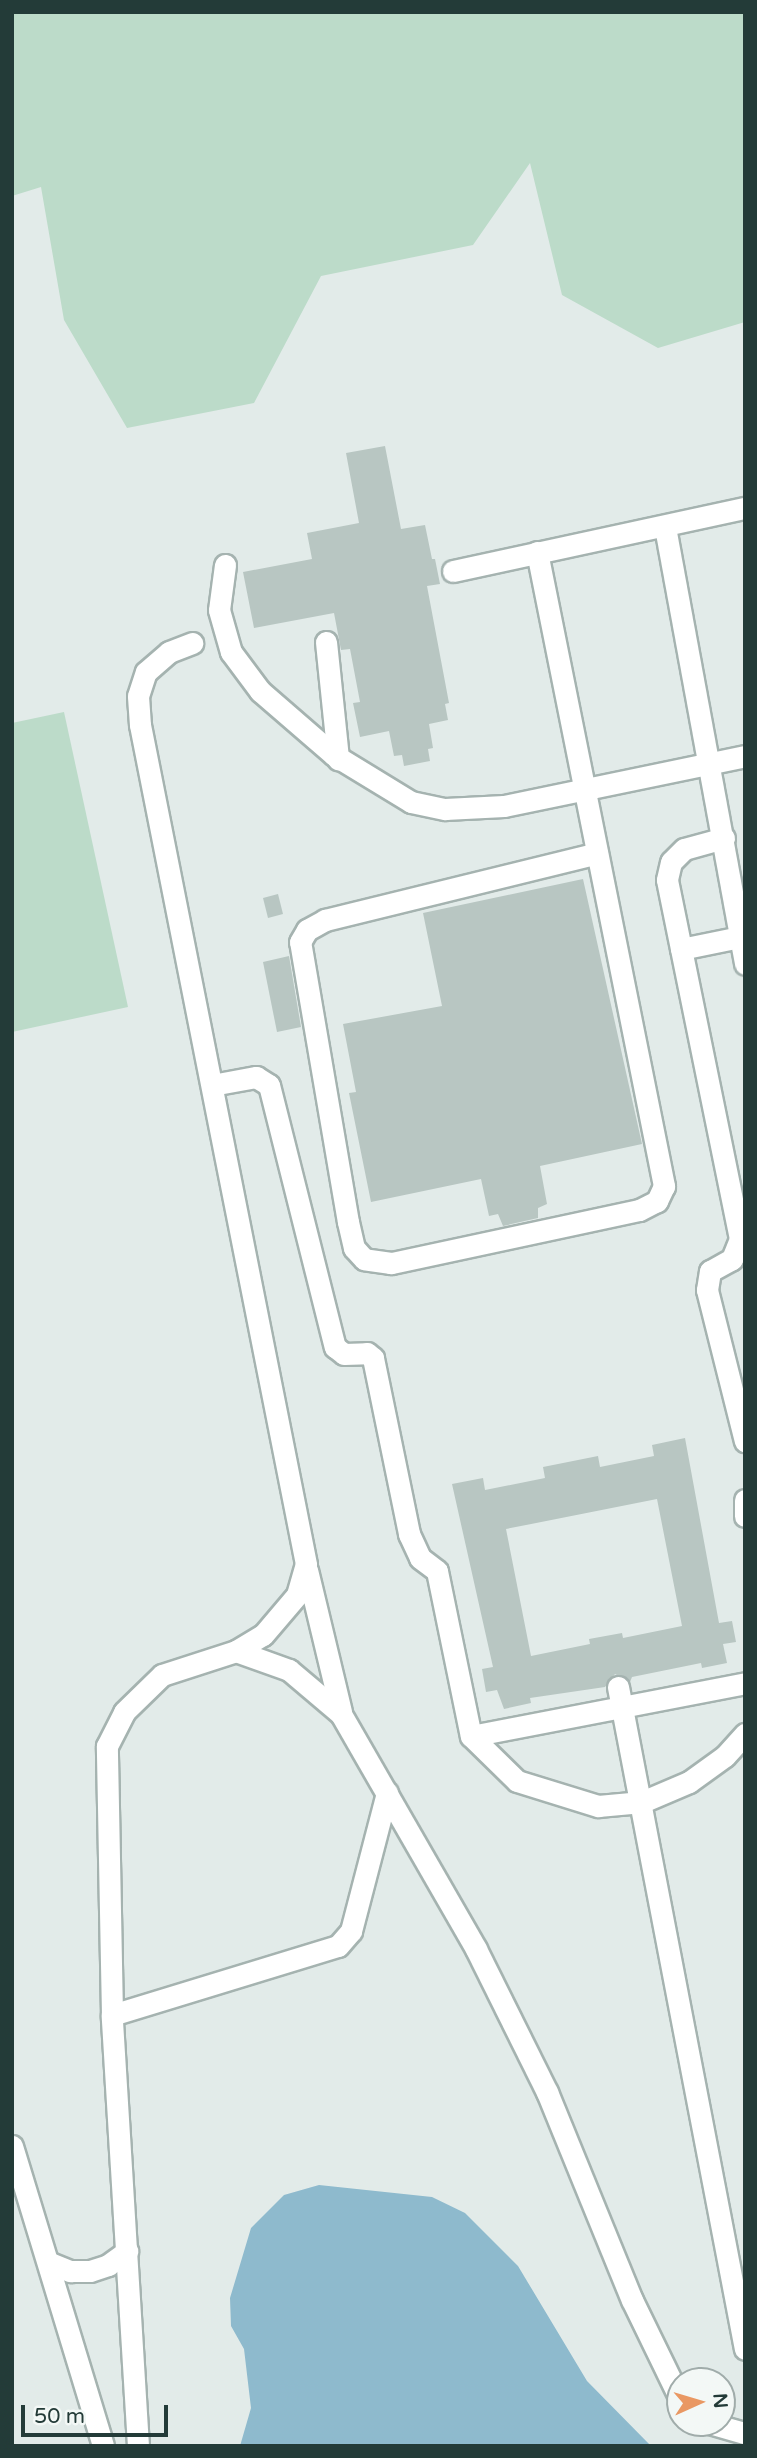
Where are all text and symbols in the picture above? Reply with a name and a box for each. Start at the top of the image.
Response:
north arrow [666,2367,736,2437]
scale bar [24,2392,172,2436]
text: N [708,2392,731,2409]
text: 50 m [34,2404,85,2429]

